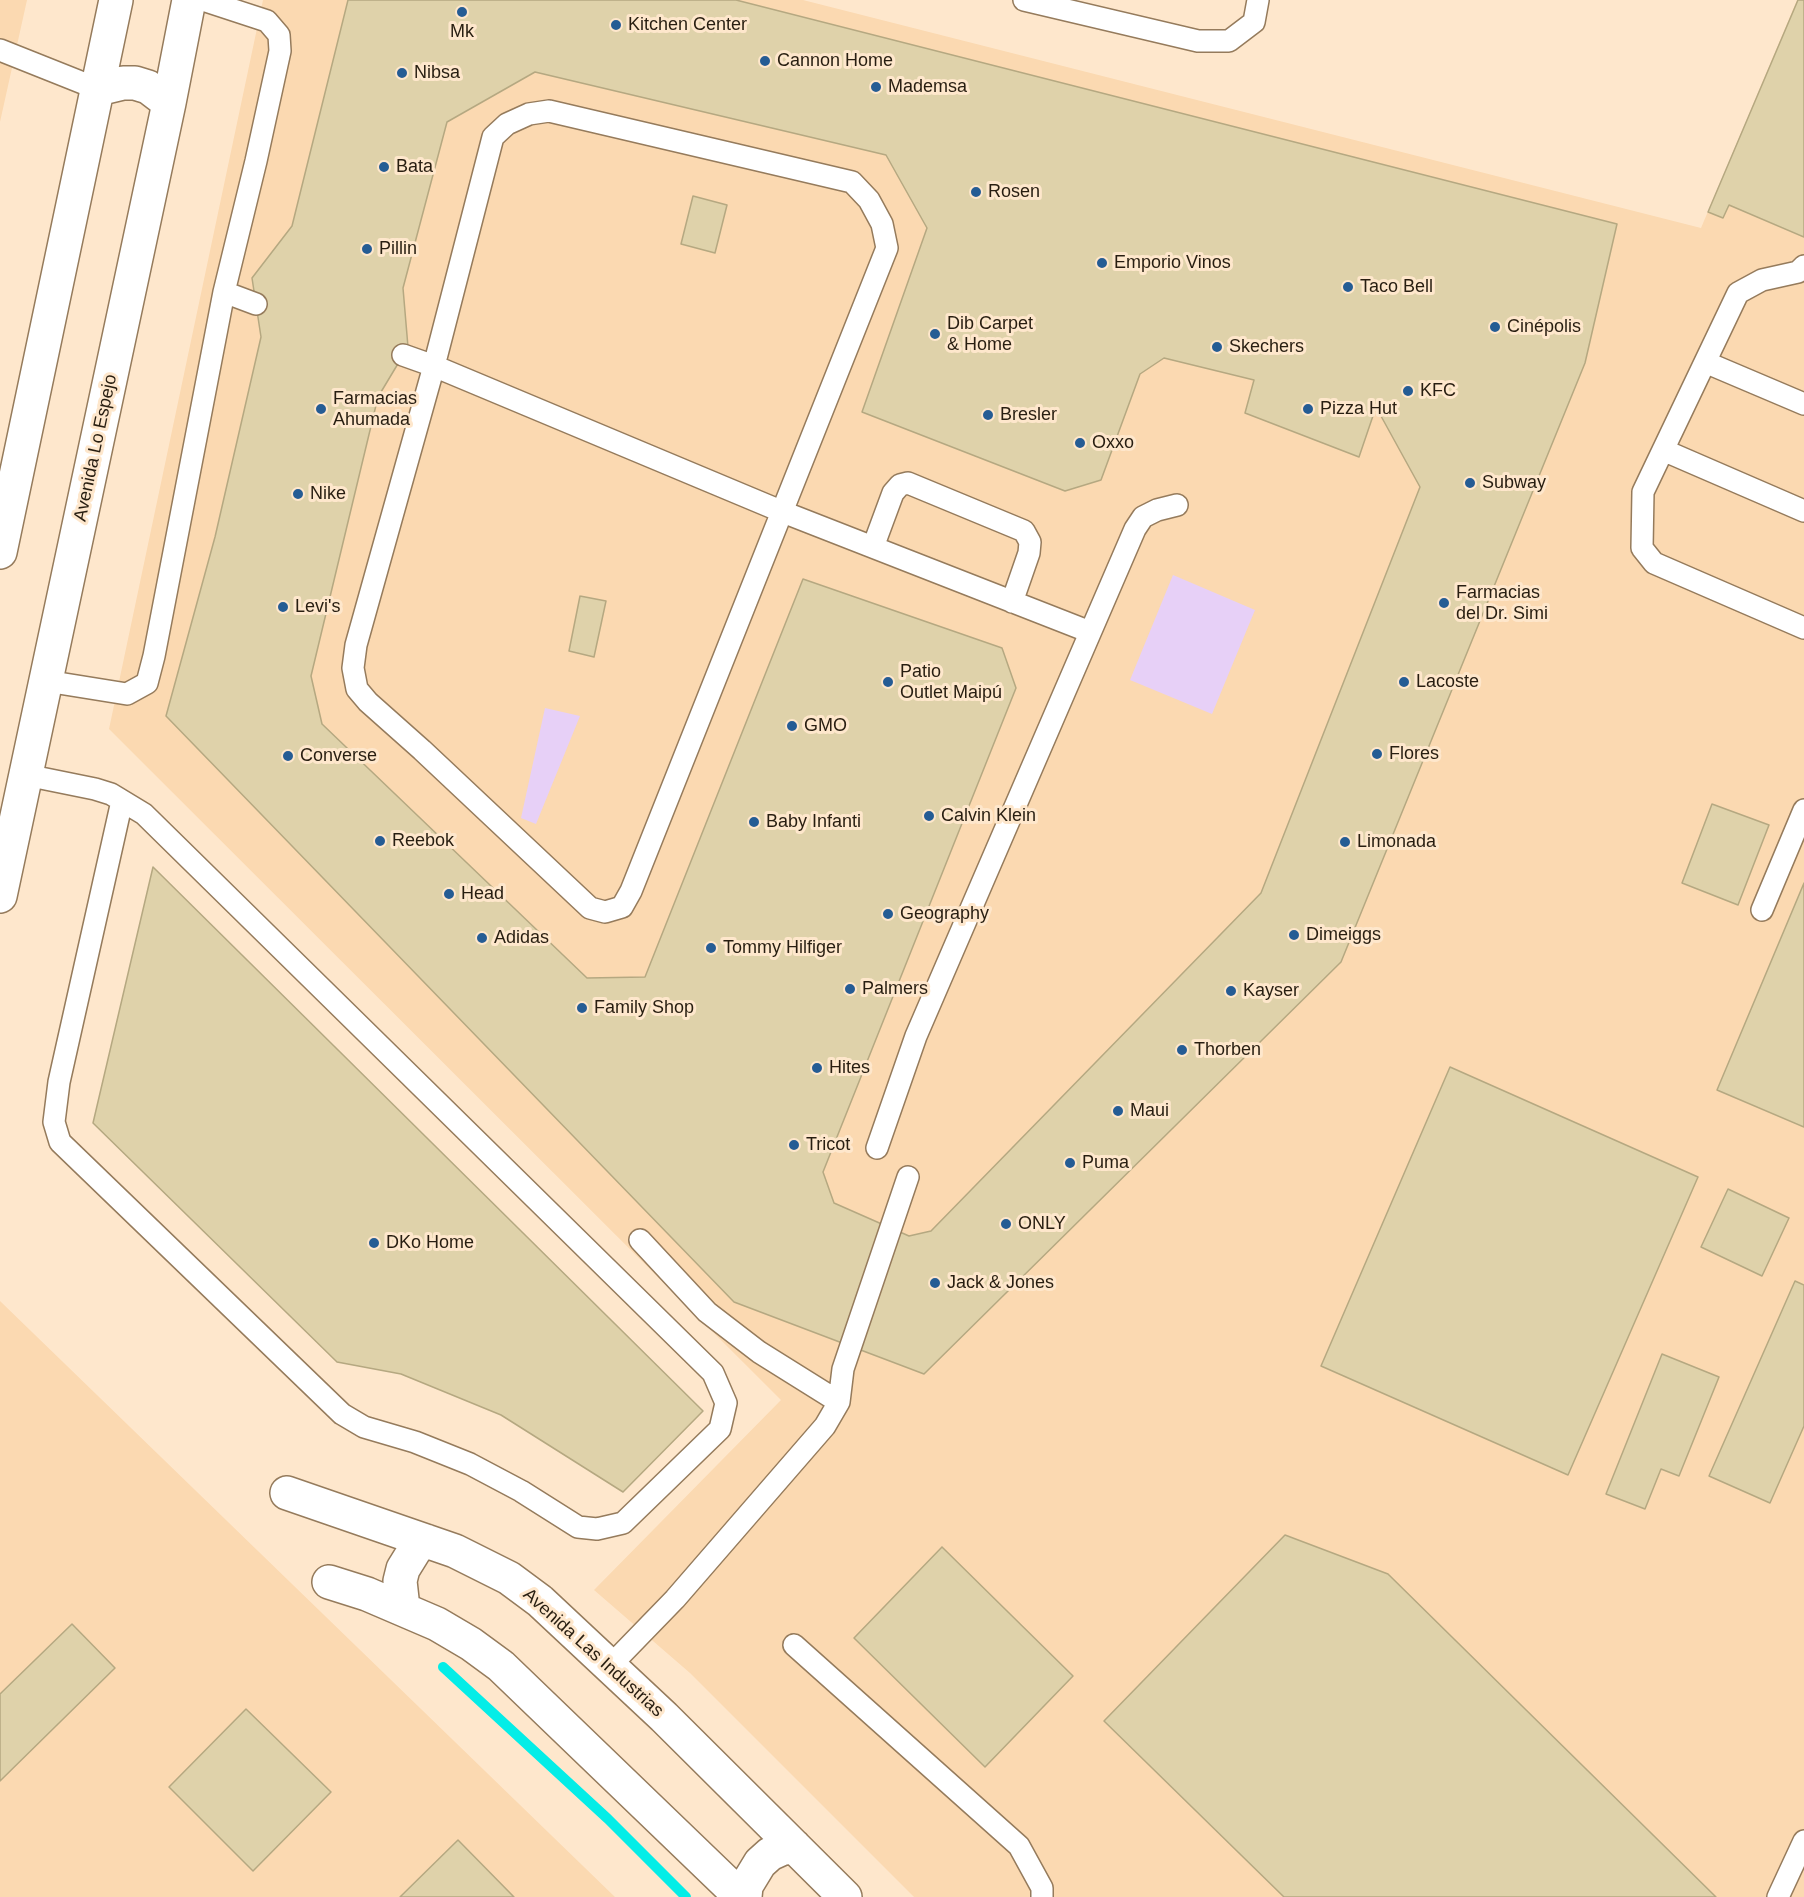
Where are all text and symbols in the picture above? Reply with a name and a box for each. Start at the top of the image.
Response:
marker: Mk [455,5,469,19]
place label: Kitchen Center [628,14,747,36]
marker: Kitchen Center [609,18,623,32]
place label: Mk [450,21,474,43]
place label: Cannon Home [777,50,893,72]
marker: Cannon Home [758,54,772,68]
place label: Nibsa [414,62,460,84]
marker: Nibsa [395,66,409,80]
place label: Mademsa [888,76,967,98]
marker: Mademsa [869,80,883,94]
place label: Bata [396,156,433,178]
marker: Bata [377,160,391,174]
place label: Rosen [988,181,1040,203]
marker: Rosen [969,185,983,199]
place label: Pillin [379,238,417,260]
marker: Pillin [360,242,374,256]
place label: Emporio Vinos [1114,252,1231,274]
marker: Emporio Vinos [1095,256,1109,270]
place label: Taco Bell [1360,276,1433,298]
marker: Taco Bell [1341,280,1355,294]
place label: Dib Carpet & Home [947,313,1033,356]
place label: Cinépolis [1507,316,1581,338]
marker: Cinépolis [1488,320,1502,334]
marker: Dib Carpet & Home [928,327,942,341]
place label: Skechers [1229,336,1304,358]
marker: Skechers [1210,340,1224,354]
street label: Avenida Lo Espejo [70,372,122,524]
place label: KFC [1420,380,1456,402]
marker: KFC [1401,384,1415,398]
place label: Farmacias Ahumada [333,388,417,430]
place label: Pizza Hut [1320,398,1397,420]
marker: Farmacias Ahumada [314,402,328,416]
marker: Pizza Hut [1301,402,1315,416]
place label: Bresler [1000,404,1057,426]
marker: Bresler [981,408,995,422]
place label: Oxxo [1092,432,1134,454]
marker: Oxxo [1073,436,1087,450]
place label: Subway [1482,472,1546,494]
marker: Subway [1463,476,1477,490]
place label: Nike [310,483,346,505]
marker: Nike [291,487,305,501]
place label: Farmacias del Dr. Simi [1456,582,1548,624]
place label: Levi's [295,596,340,618]
marker: Farmacias del Dr. Simi [1437,596,1451,610]
marker: Levi's [276,600,290,614]
place label: Patio Outlet Maipú [900,661,1002,704]
place label: Lacoste [1416,671,1479,693]
marker: Patio Outlet Maipú [881,675,895,689]
marker: Lacoste [1397,675,1411,689]
place label: GMO [804,715,847,737]
marker: GMO [785,719,799,733]
place label: Flores [1389,743,1439,765]
place label: Converse [300,745,377,767]
marker: Flores [1370,747,1384,761]
marker: Converse [281,749,295,763]
place label: Calvin Klein [941,805,1036,827]
marker: Calvin Klein [922,809,936,823]
place label: Baby Infanti [766,811,861,833]
marker: Baby Infanti [747,815,761,829]
place label: Reebok [392,830,454,852]
place label: Limonada [1357,831,1436,853]
marker: Reebok [373,834,387,848]
marker: Limonada [1338,835,1352,849]
place label: Head [461,883,504,905]
marker: Head [442,887,456,901]
place label: Geography [900,903,989,925]
marker: Geography [881,907,895,921]
place label: Dimeiggs [1306,924,1381,946]
place label: Adidas [494,927,549,949]
marker: Dimeiggs [1287,928,1301,942]
marker: Adidas [475,931,489,945]
place label: Tommy Hilfiger [723,937,842,959]
marker: Tommy Hilfiger [704,941,718,955]
place label: Palmers [862,978,928,1000]
place label: Kayser [1243,980,1299,1002]
marker: Palmers [843,982,857,996]
marker: Kayser [1224,984,1238,998]
place label: Family Shop [594,997,694,1019]
marker: Family Shop [575,1001,589,1015]
place label: Thorben [1194,1039,1261,1061]
marker: Thorben [1175,1043,1189,1057]
place label: Hites [829,1057,870,1079]
marker: Hites [810,1061,824,1075]
place label: Maui [1130,1100,1169,1122]
marker: Maui [1111,1104,1125,1118]
place label: Tricot [806,1134,850,1156]
marker: Tricot [787,1138,801,1152]
place label: Puma [1082,1152,1129,1174]
marker: Puma [1063,1156,1077,1170]
place label: ONLY [1018,1213,1066,1235]
marker: ONLY [999,1217,1013,1231]
place label: DKo Home [386,1232,474,1254]
marker: DKo Home [367,1236,381,1250]
place label: Jack & Jones [947,1272,1054,1294]
marker: Jack & Jones [928,1276,942,1290]
street label: Avenida Las Industrias [518,1584,668,1722]

